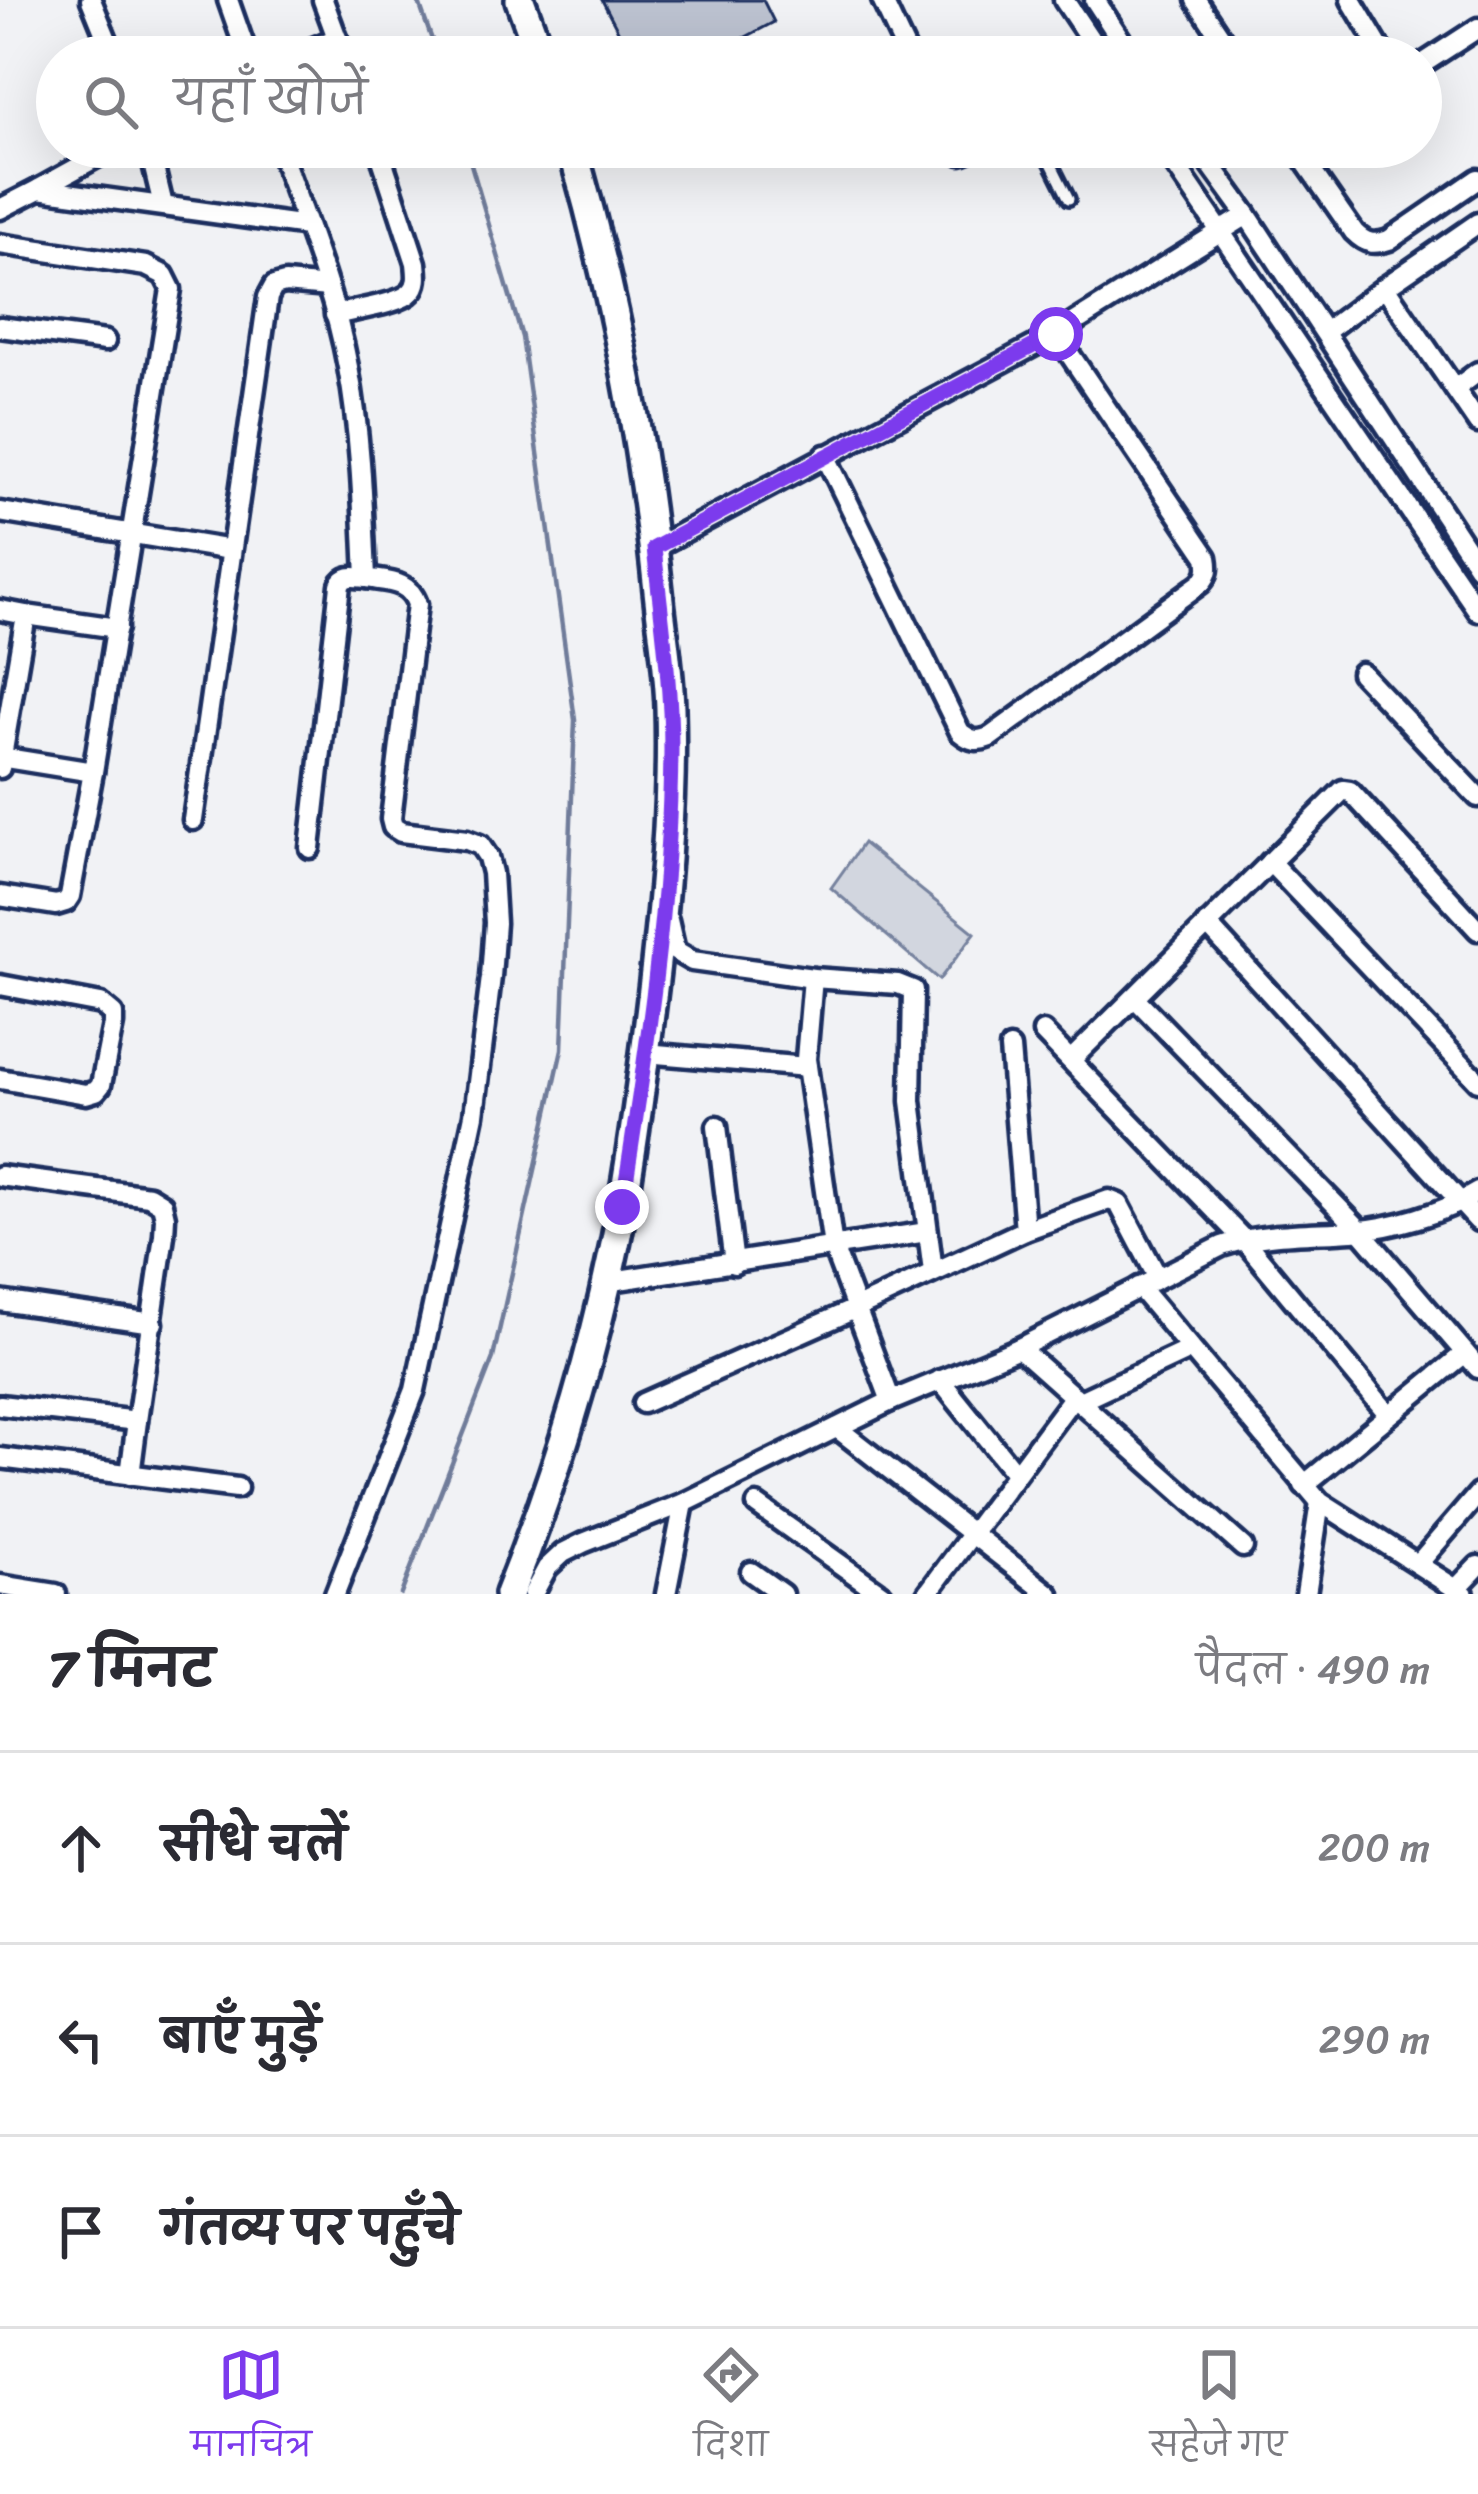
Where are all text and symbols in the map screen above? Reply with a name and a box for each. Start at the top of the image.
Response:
search box [36,36,1442,168]
text: यहाँ खोजें [174,59,368,139]
icon: search [78,69,144,135]
route start [1029,307,1083,361]
route end [595,1180,649,1234]
text: 7 मिनट [48,1624,214,1714]
text: पैदल · 490 m [1196,1635,1430,1704]
text: सीधे चलें [162,1805,346,1885]
text: 200 m [1318,1813,1430,1882]
icon: ahead [48,1815,114,1881]
text: बाएँ मुड़ें [162,1997,320,2077]
text: 290 m [1319,2005,1430,2074]
icon: left [48,2007,114,2073]
text: गंतव्य पर पहुँचे [162,2189,459,2269]
icon: arrive [48,2199,114,2265]
tab: मानचित्र [191,2342,312,2481]
tab: दिशा [693,2342,768,2481]
tab: सहेजे गए [1150,2342,1287,2481]

